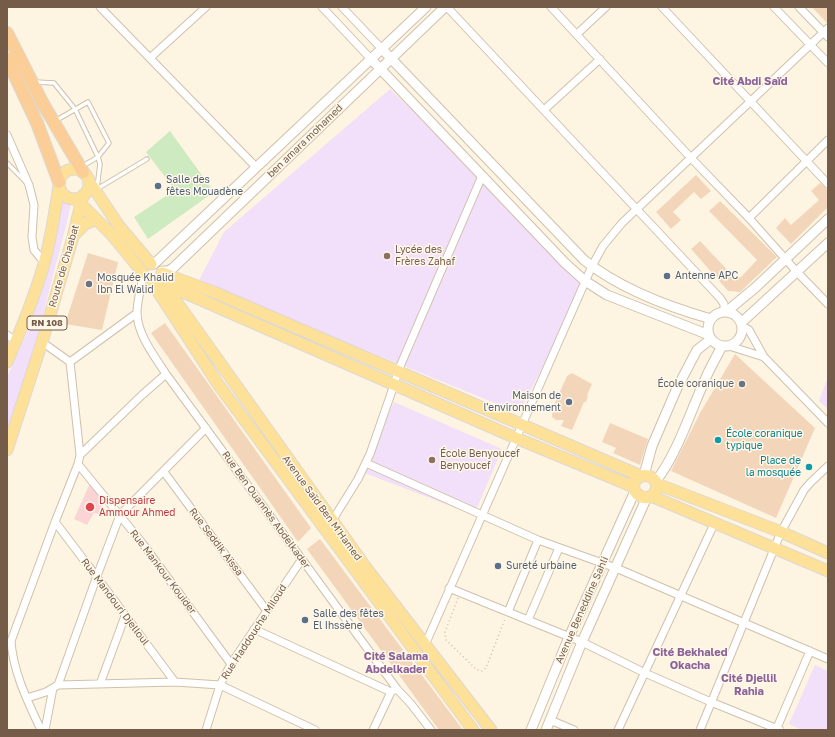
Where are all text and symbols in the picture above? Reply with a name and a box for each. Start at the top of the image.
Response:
district label: Cité Abdi Saïd [712,75,788,89]
street label: ben amara mohamed [265,102,345,180]
place label: Salle des fêtes Mouadène [166,174,243,198]
marker: Salle des fêtes Mouadène [153,181,163,191]
street label: Route de Chaabat [46,223,82,309]
place label: Lycée des Frères Zahaf [395,244,455,268]
marker: Lycée des Frères Zahaf [382,251,392,261]
place label: Antenne APC [675,270,738,282]
marker: Antenne APC [662,271,672,281]
place label: Mosquée Khalid Ibn El Walid [97,272,174,296]
marker: Mosquée Khalid Ibn El Walid [84,279,94,289]
road number: RN 108 [27,316,67,330]
place label: École coranique [657,378,734,390]
marker: École coranique [737,379,747,389]
place label: Maison de l'environnement [483,390,561,414]
marker: Maison de l'environnement [564,397,574,407]
place label: École coranique typique [726,428,803,452]
marker: École coranique typique [713,435,723,445]
place label: École Benyoucef Benyoucef [440,448,520,472]
street label: Rue Ben Ouannès Abdelkader [219,449,313,571]
street label: Avenue Saïd Ben M'Hamed [280,453,364,563]
marker: École Benyoucef Benyoucef [427,455,437,465]
place label: Place de la mosquée [746,455,801,478]
marker: Place de la mosquée [804,462,814,472]
place label: Dispensaire Ammour Ahmed [99,495,175,518]
marker: Dispensaire Ammour Ahmed [84,501,96,513]
street label: Rue Seddik Aïssa [187,506,245,578]
street label: Rue Mankour Kouider [127,527,199,617]
street label: Avenue Beneddine Sahli [553,555,611,665]
street label: Rue Mandouri Djelloul [78,556,152,648]
place label: Sureté urbaine [506,560,577,572]
marker: Sureté urbaine [493,561,503,571]
street label: Rue Haddouche Miloud [219,582,289,682]
place label: Salle des fêtes El Ihssène [313,608,384,632]
marker: Salle des fêtes El Ihssène [300,615,310,625]
district label: Cité Bekhaled Okacha [652,646,728,672]
district label: Cité Salama Abdelkader [364,650,428,676]
district label: Cité Djellil Rahia [721,672,777,698]

